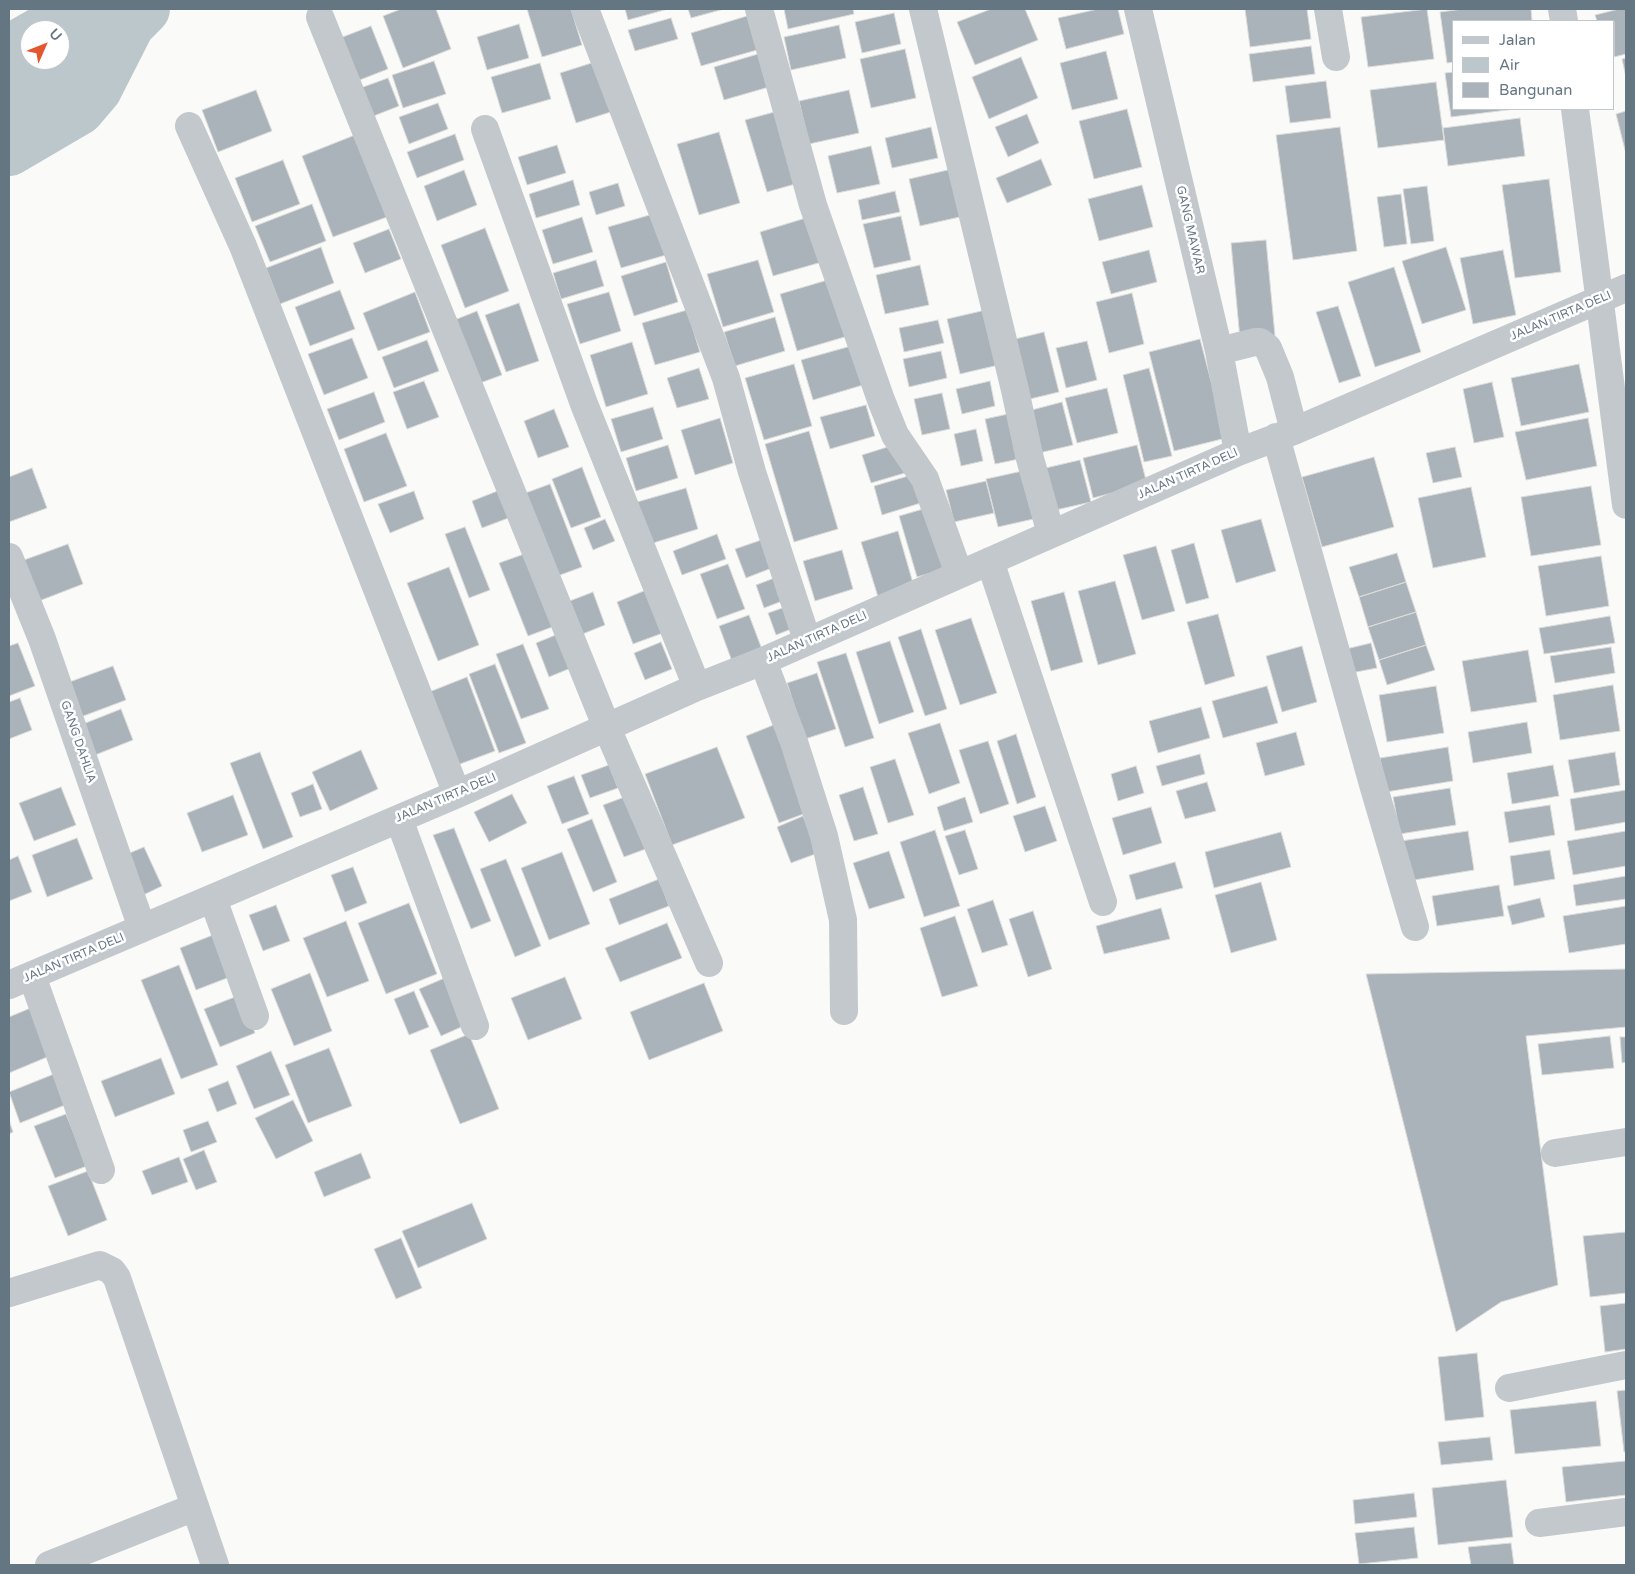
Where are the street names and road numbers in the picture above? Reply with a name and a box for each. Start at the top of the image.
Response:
street label: GANG MAWAR [1173,185,1207,275]
street label: JALAN TIRTA DELI [1509,288,1613,344]
street label: JALAN TIRTA DELI [1136,445,1240,503]
street label: JALAN TIRTA DELI [765,608,869,666]
street label: GANG DAHLIA [57,699,99,785]
street label: JALAN TIRTA DELI [394,770,498,826]
street label: JALAN TIRTA DELI [22,930,126,986]

